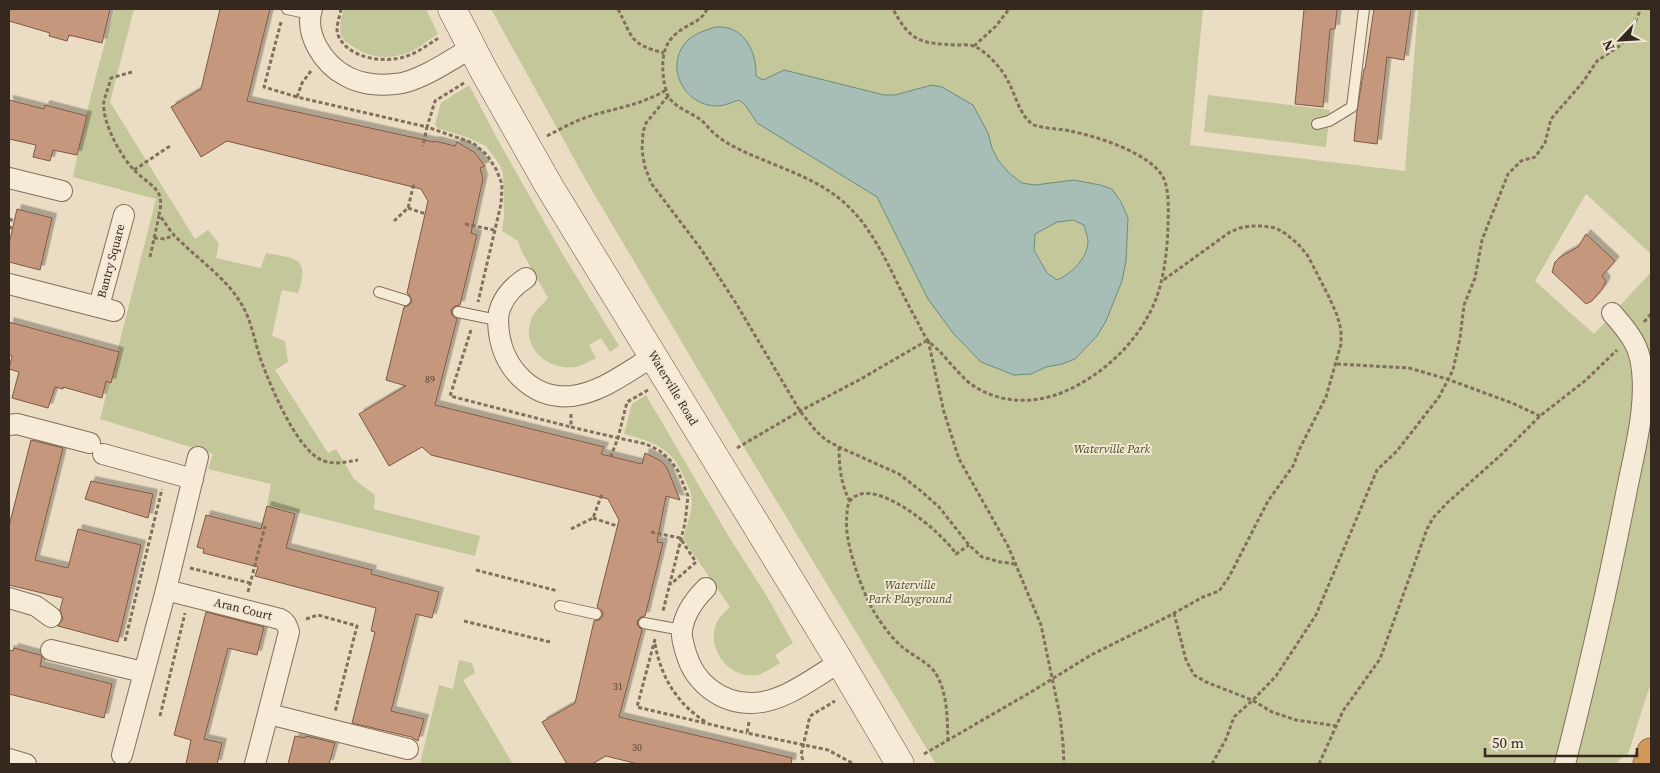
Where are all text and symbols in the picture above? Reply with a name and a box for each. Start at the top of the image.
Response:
north arrow [1595,15,1645,65]
text: N [1597,37,1619,54]
street label: Bantry Square [93,222,129,300]
street label: Waterville Road [644,347,702,429]
house number: 89 [425,373,435,386]
park label: Waterville Park [1074,441,1151,457]
park label: Waterville Park Playground [867,577,953,607]
street label: Aran Court [212,594,274,624]
house number: 31 [613,680,623,693]
scale bar [1485,726,1638,758]
text: 50 m [1492,732,1524,753]
house number: 30 [632,741,642,754]

